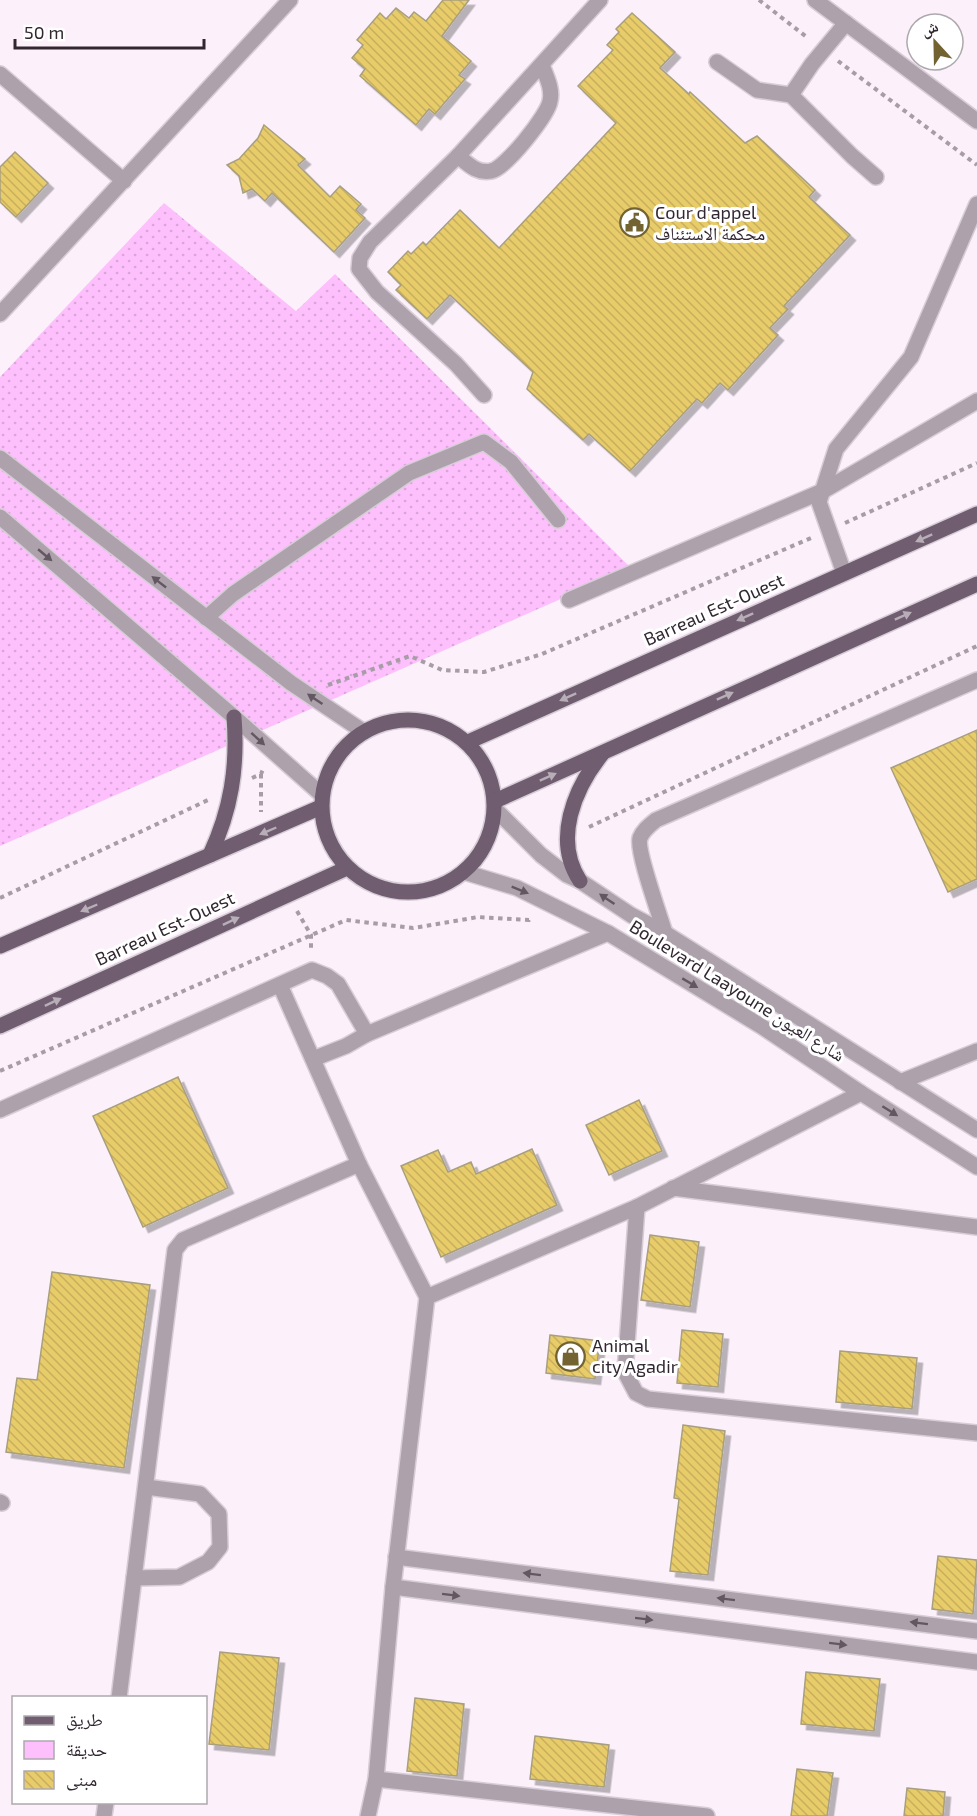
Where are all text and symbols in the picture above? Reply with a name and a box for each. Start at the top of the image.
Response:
scale bar [15,12,204,50]
north arrow [905,12,965,72]
text: ش [918,16,941,41]
text: 50 m [24,21,64,43]
place label: Cour d'appel محكمة الاستئناف [655,201,765,244]
public building icon: Cour d'appel محكمة الاستئناف [618,207,650,239]
one-way arrow [915,533,932,542]
one-way arrow [37,549,53,562]
street label: Barreau Est-Ouest [640,568,787,650]
one-way arrow [152,576,167,588]
one-way arrow [895,611,913,621]
one-way arrow [736,612,754,622]
one-way arrow [717,691,735,701]
one-way arrow [558,692,576,702]
one-way arrow [307,694,323,705]
one-way arrow [250,732,265,745]
one-way arrow [540,773,557,782]
one-way arrow [259,826,276,835]
one-way arrow [511,885,529,895]
street label: Barreau Est-Ouest [91,886,238,970]
one-way arrow [599,894,615,905]
one-way arrow [79,903,97,913]
street label: Boulevard Laayoune شارع العيون [625,915,849,1066]
one-way arrow [222,916,239,925]
one-way arrow [682,978,698,989]
one-way arrow [45,997,62,1006]
one-way arrow [882,1106,898,1117]
place label: Animal city Agadir [592,1334,678,1377]
shop icon: Animal city Agadir [555,1340,587,1372]
one-way arrow [523,1569,542,1579]
one-way arrow [441,1590,460,1600]
one-way arrow [716,1594,735,1603]
one-way arrow [635,1615,654,1624]
one-way arrow [909,1619,928,1628]
one-way arrow [828,1639,847,1649]
legend [12,1696,207,1804]
text: طريق [66,1708,103,1731]
text: حديقة [66,1738,107,1760]
text: مبنى [66,1768,97,1791]

